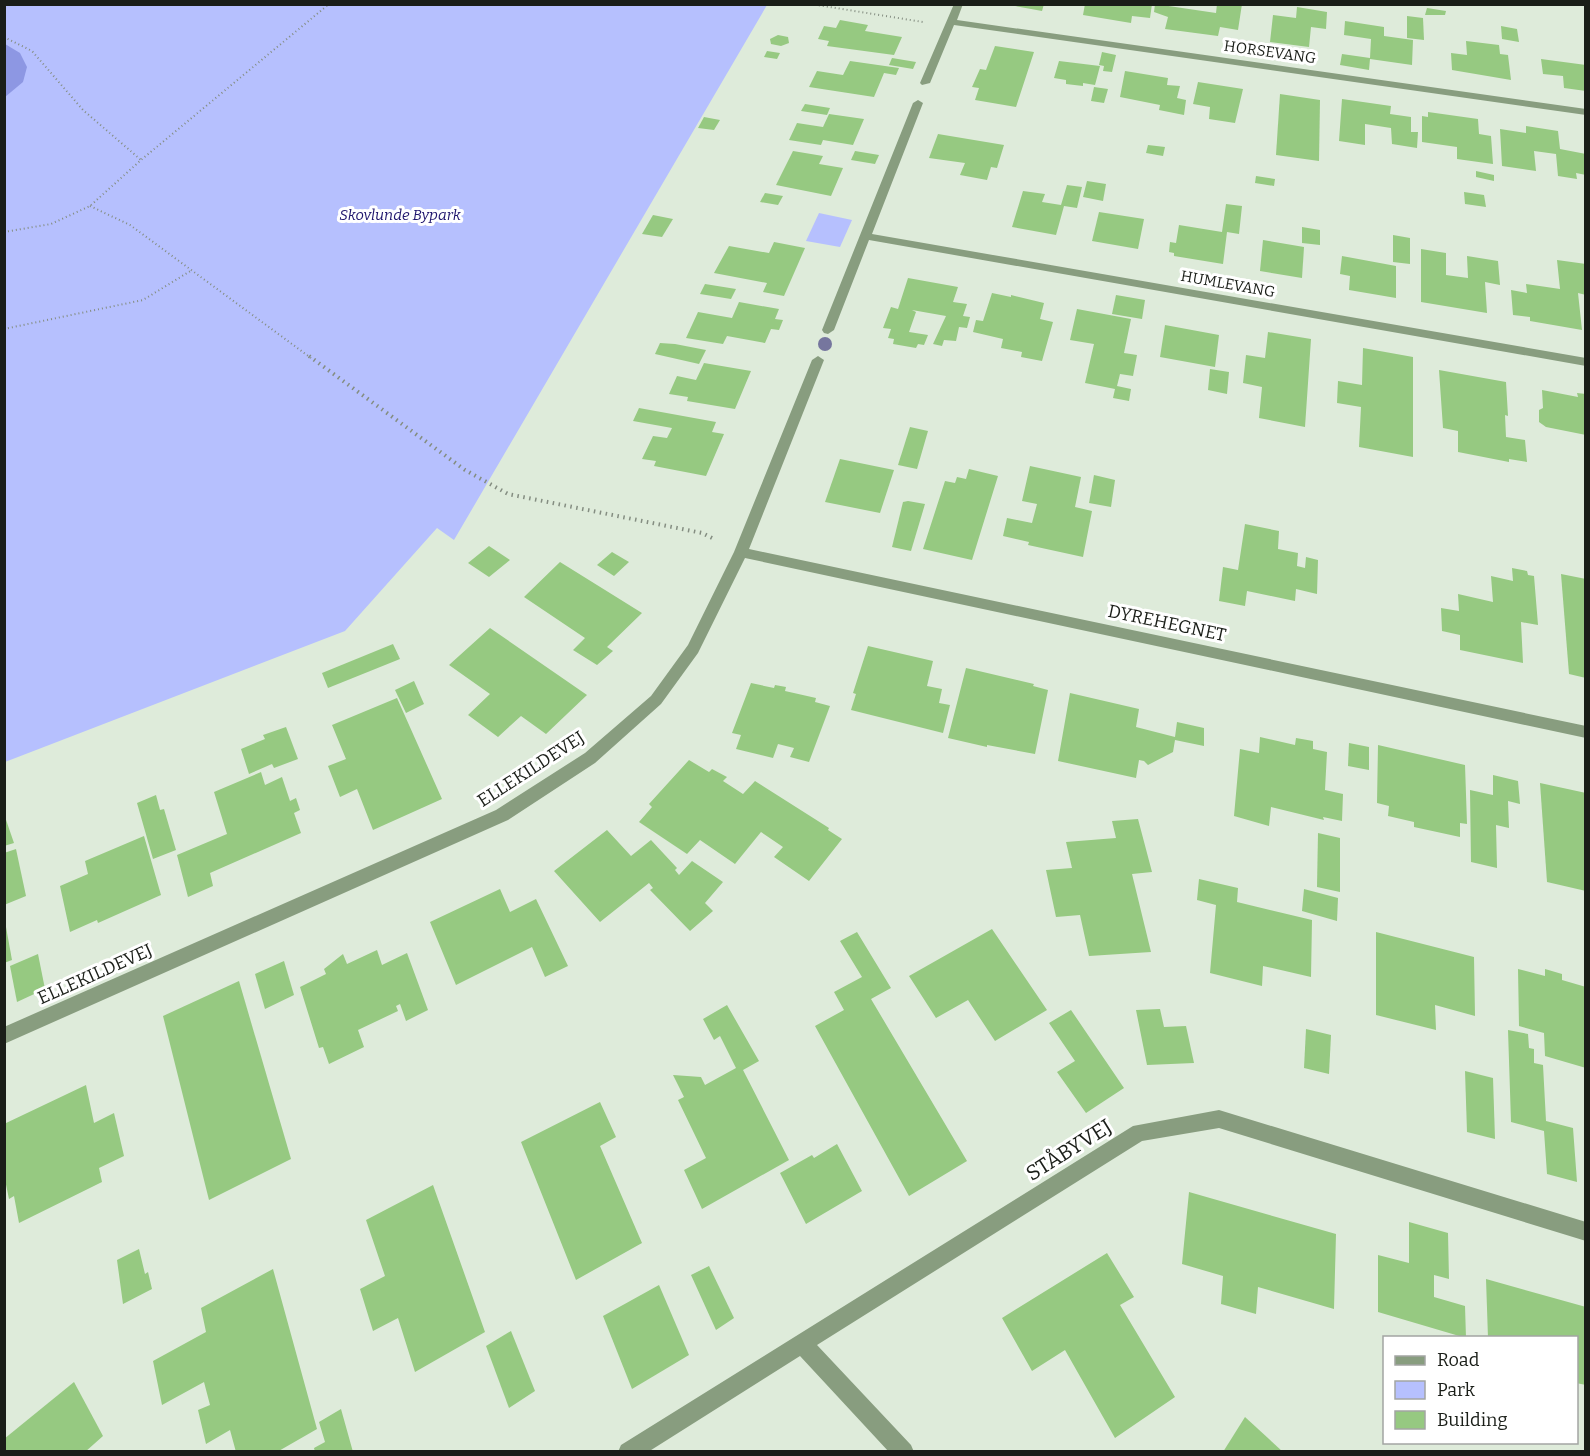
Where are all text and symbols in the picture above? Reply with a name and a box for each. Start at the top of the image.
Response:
street label: HORSEVANG [1223,37,1317,67]
park label: Skovlunde Bypark [339,206,462,224]
street label: HUMLEVANG [1179,267,1277,301]
street label: DYREHEGNET [1106,600,1228,646]
street label: ELLEKILDEVEJ [473,726,589,812]
street label: ELLEKILDEVEJ [34,939,156,1009]
street label: STÅBYVEJ [1021,1113,1117,1187]
legend [1383,1336,1578,1444]
text: Road [1437,1349,1480,1371]
text: Park [1437,1379,1476,1401]
text: Building [1437,1409,1508,1431]

